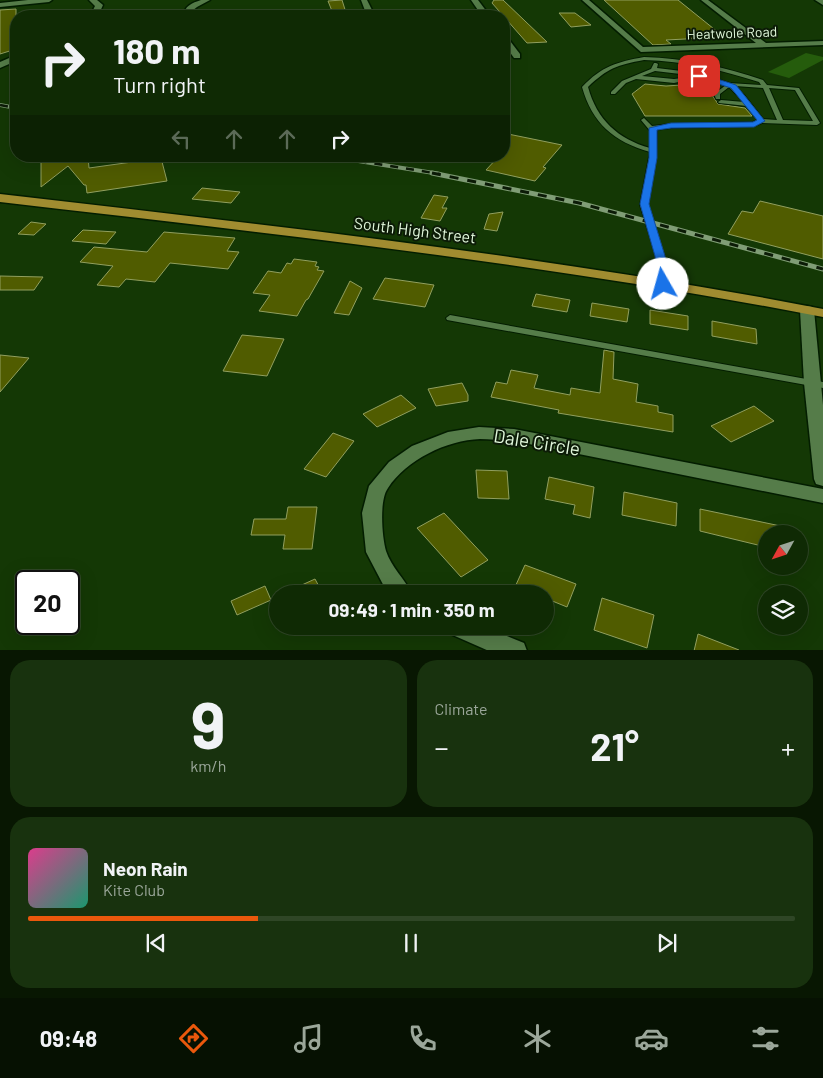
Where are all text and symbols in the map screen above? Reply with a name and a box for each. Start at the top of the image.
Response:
street label: Heatwole Road [686,22,778,43]
text: 180 m [113,29,201,71]
icon: right [30,30,95,95]
pin [678,55,720,97]
icon: arrive [685,62,713,90]
text: Turn right [113,71,206,97]
icon: left [167,125,195,153]
icon: ahead [220,125,248,153]
icon: ahead [273,125,301,153]
icon: right [326,125,354,153]
street label: South High Street [353,213,477,246]
position arrow [636,257,688,309]
street label: Dale Circle [492,423,582,460]
north arrow [758,525,808,575]
map controls [758,525,808,635]
speed limit sign: 20 [15,570,80,635]
button: layers [758,585,808,635]
text: 09:49 · 1 min · 350 m [328,598,495,621]
text: 9 [191,684,226,762]
text: Climate [435,699,487,718]
text: 21° [590,723,639,769]
text: − [435,730,449,764]
text: + [781,730,795,764]
text: km/h [190,756,226,775]
text: Neon Rain [103,857,188,880]
text: Kite Club [103,880,165,899]
icon: previous [142,929,170,957]
icon: pause [397,929,425,957]
icon: next [653,929,681,957]
icon: directions [176,1021,211,1056]
icon: music [291,1021,326,1056]
icon: phone [405,1021,440,1056]
icon: climate [520,1021,555,1056]
icon: car [634,1021,669,1056]
icon: filters [748,1021,783,1056]
text: 09:48 [40,1025,97,1051]

